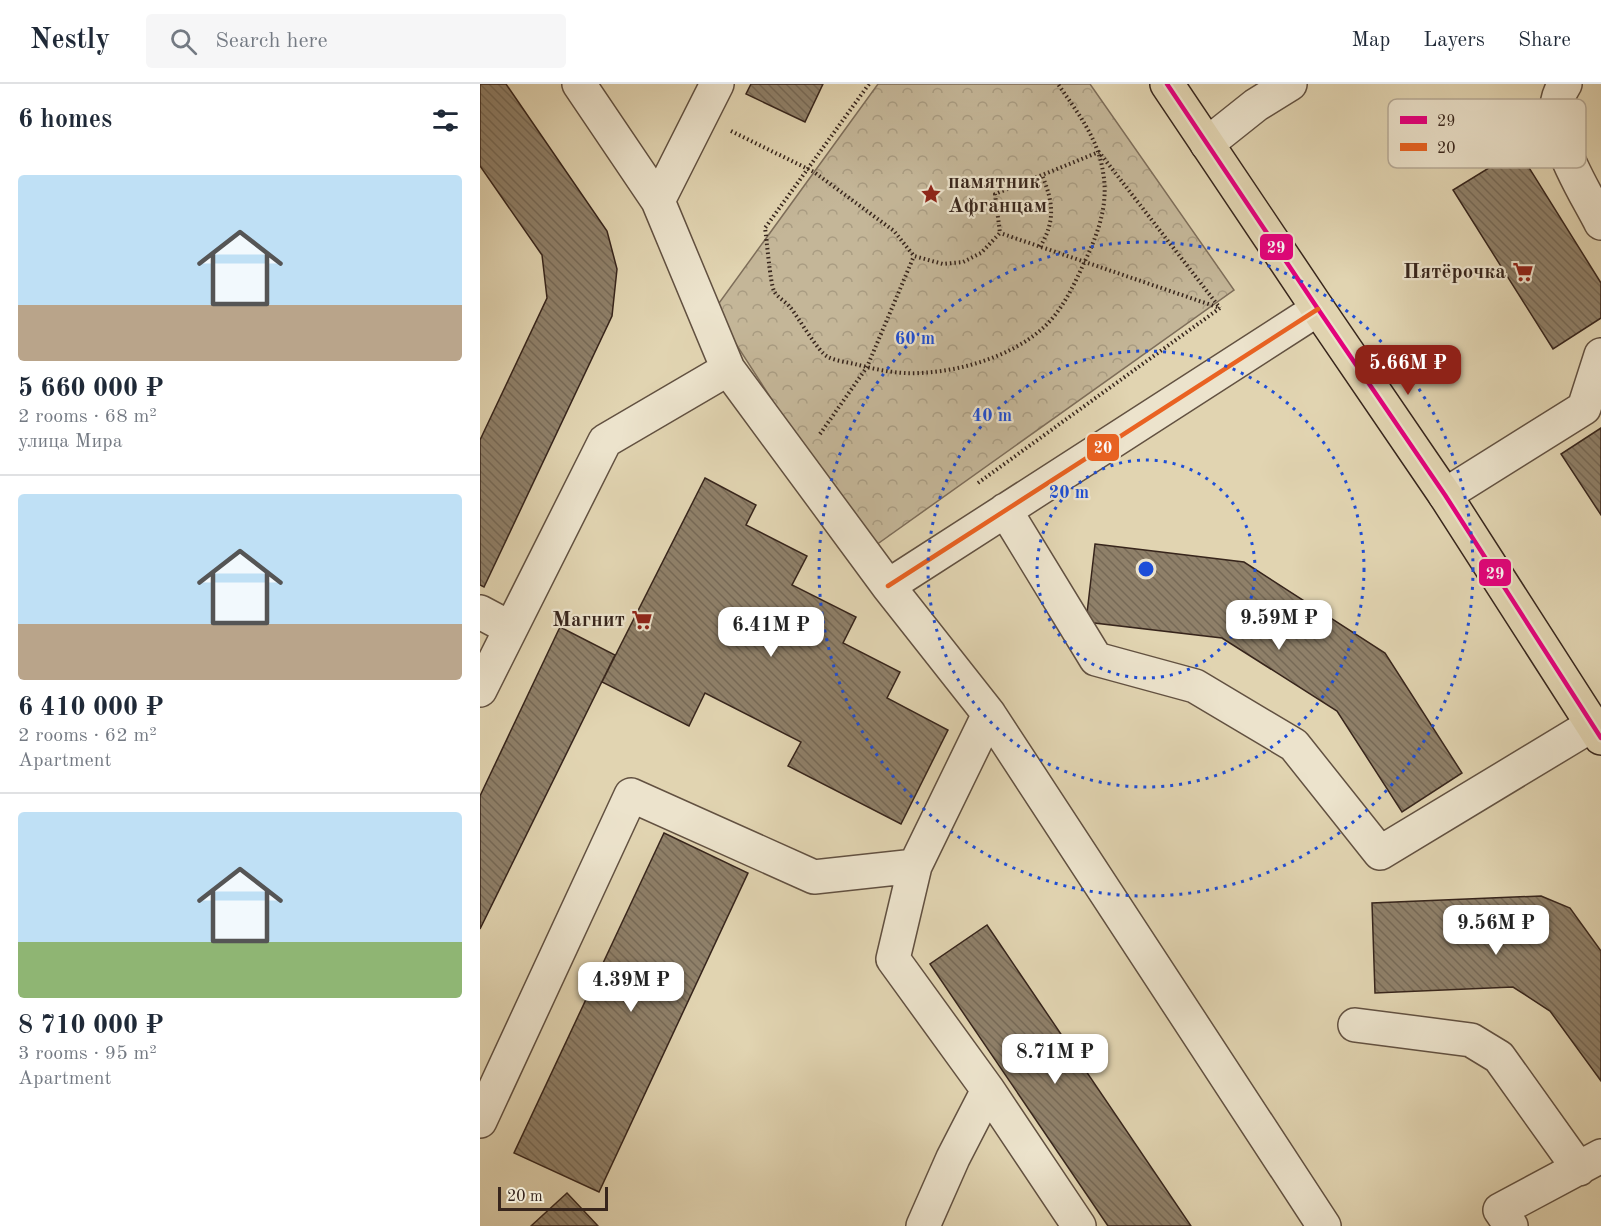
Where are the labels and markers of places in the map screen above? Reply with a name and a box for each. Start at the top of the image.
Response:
place label: памятник Афганцам [948,172,1047,217]
place icon: памятник Афганцам [919,182,943,206]
supermarket icon: Пятёрочка [1511,260,1535,284]
place label: Пятёрочка [1403,262,1506,283]
pin: 5.66M ₽ [1353,345,1463,396]
centre of rings [1136,559,1156,579]
pin: 9.59M ₽ [1224,600,1334,651]
pin: 6.41M ₽ [716,607,826,658]
supermarket icon: Магнит [630,608,654,632]
place label: Магнит [552,610,625,631]
pin: 9.56M ₽ [1441,905,1551,956]
pin: 4.39M ₽ [576,962,686,1013]
pin: 8.71M ₽ [1000,1034,1110,1085]

